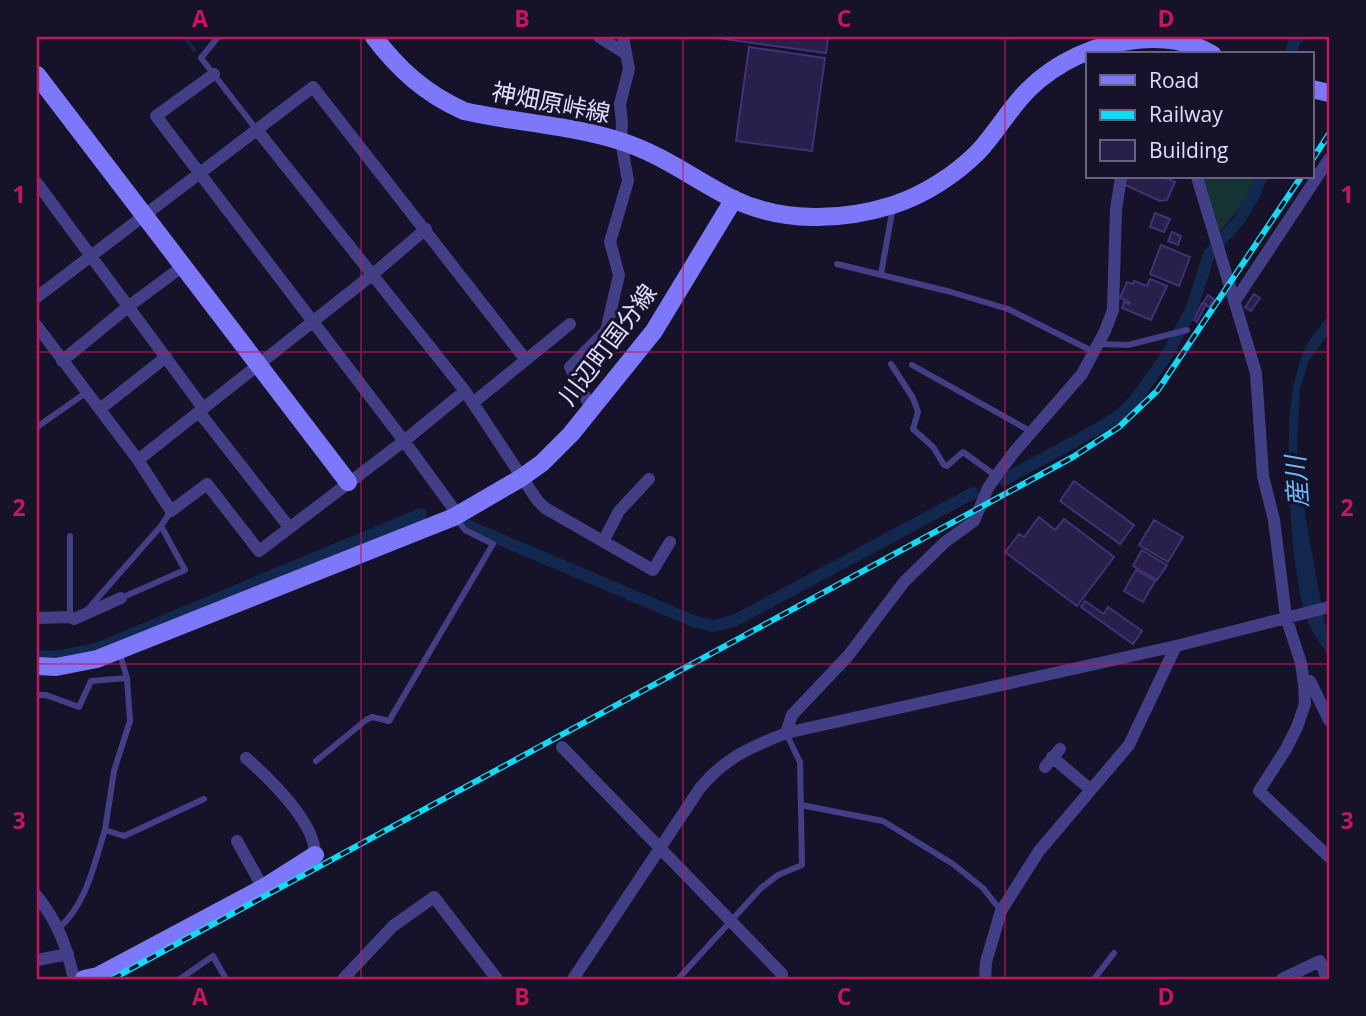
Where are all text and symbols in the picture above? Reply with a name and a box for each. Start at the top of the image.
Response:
text: A [192,2,208,34]
text: B [514,2,530,34]
text: C [837,2,851,34]
text: D [1157,2,1175,34]
legend [1086,52,1314,178]
text: Road [1149,66,1199,94]
street label: 神畑原峠線 [489,74,613,129]
text: Railway [1149,100,1223,128]
text: Building [1149,136,1228,164]
text: 1 [12,178,26,210]
text: 1 [1340,178,1354,210]
street label: 川辺町国分線 [550,277,663,412]
water label: 産川 [1276,452,1316,509]
text: 2 [12,491,26,523]
text: 2 [1340,491,1354,523]
text: 3 [12,804,26,836]
text: 3 [1340,804,1354,836]
text: A [192,980,208,1012]
text: B [514,980,530,1012]
text: C [837,980,851,1012]
text: D [1157,980,1175,1012]

